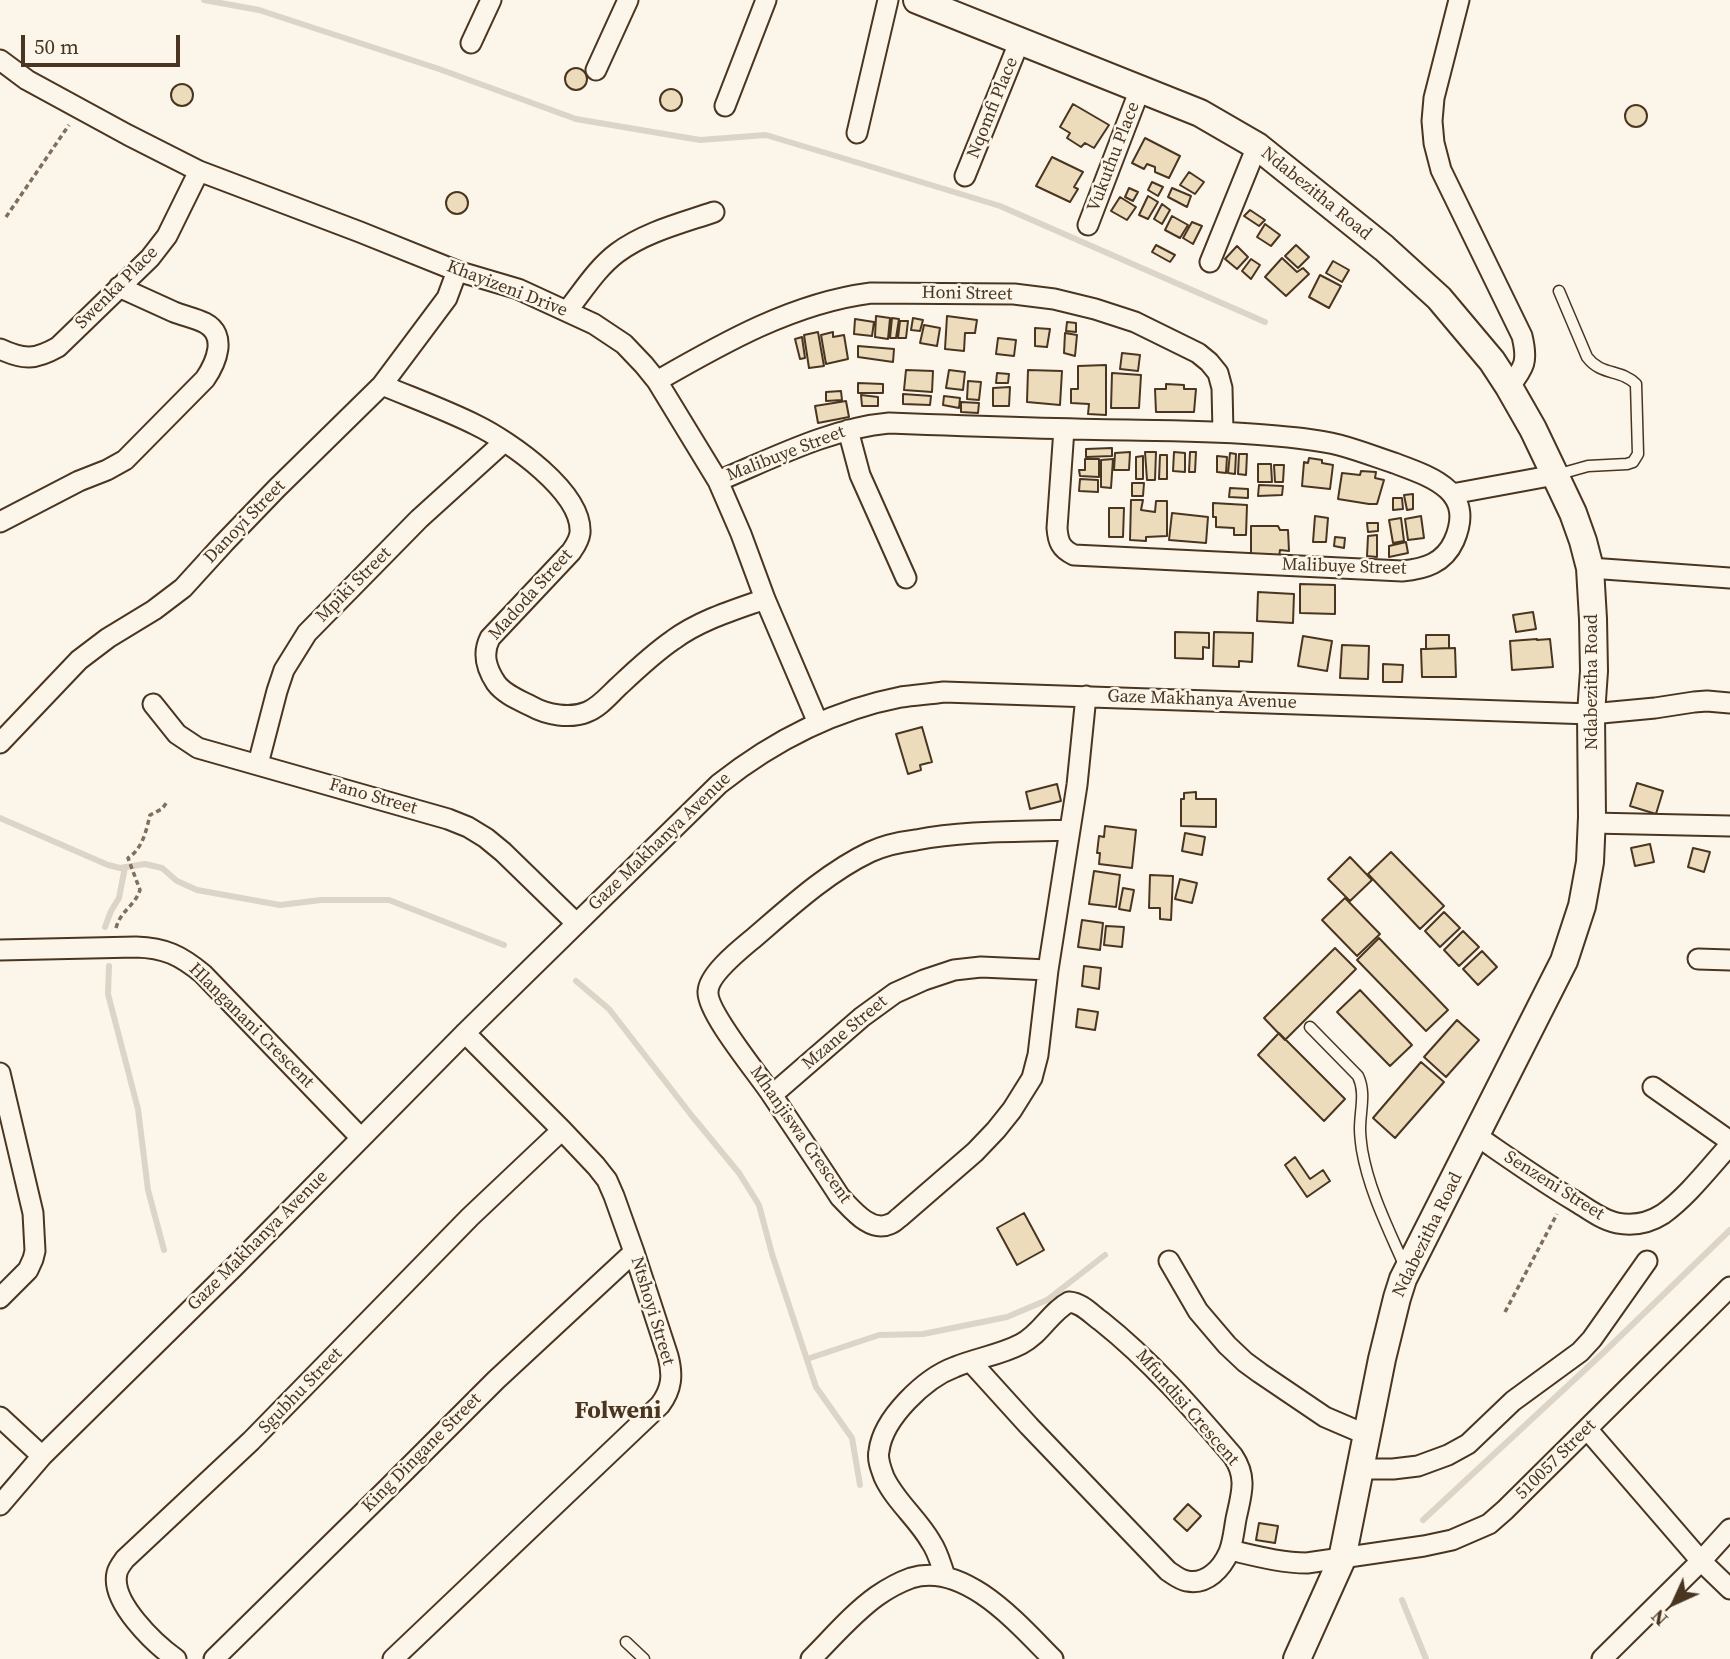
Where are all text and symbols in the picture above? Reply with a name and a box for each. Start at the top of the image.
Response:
scale bar [24,21,184,65]
text: 50 m [34,32,79,61]
street label: Nqomfi Place [963,54,1023,162]
street label: Vukuthu Place [1083,99,1145,215]
street label: Ndabezitha Road [1256,143,1376,245]
street label: Swenka Place [71,242,163,334]
street label: Khayizeni Drive [444,256,570,322]
street label: Honi Street [921,282,1013,306]
street label: Malibuye Street [724,422,848,486]
street label: Danoyi Street [200,476,290,568]
street label: Mpiki Street [312,543,396,627]
street label: Madoda Street [484,545,578,645]
street label: Malibuye Street [1281,554,1407,580]
street label: Ndabezitha Road [1581,614,1603,750]
street label: Gaze Makhanya Avenue [1107,686,1297,714]
street label: Gaze Makhanya Avenue [584,768,736,916]
street label: Fano Street [327,774,419,820]
street label: Hlanganani Crescent [184,959,318,1093]
street label: Mzane Street [798,991,892,1075]
street label: Mhanjiswa Crescent [745,1062,855,1208]
street label: Senzeni Street [1500,1147,1608,1225]
street label: Gaze Makhanya Avenue [183,1166,333,1316]
street label: Ndabezitha Road [1388,1169,1468,1301]
street label: Ntshoyi Street [625,1254,679,1368]
street label: Sgubhu Street [255,1344,347,1438]
street label: Mfundisi Crescent [1131,1346,1243,1470]
street label: King Dingane Street [358,1389,486,1517]
district label: Folweni [575,1398,661,1426]
street label: 510057 Street [1511,1415,1601,1505]
north arrow [1639,1568,1709,1638]
text: N [1645,1604,1673,1632]

